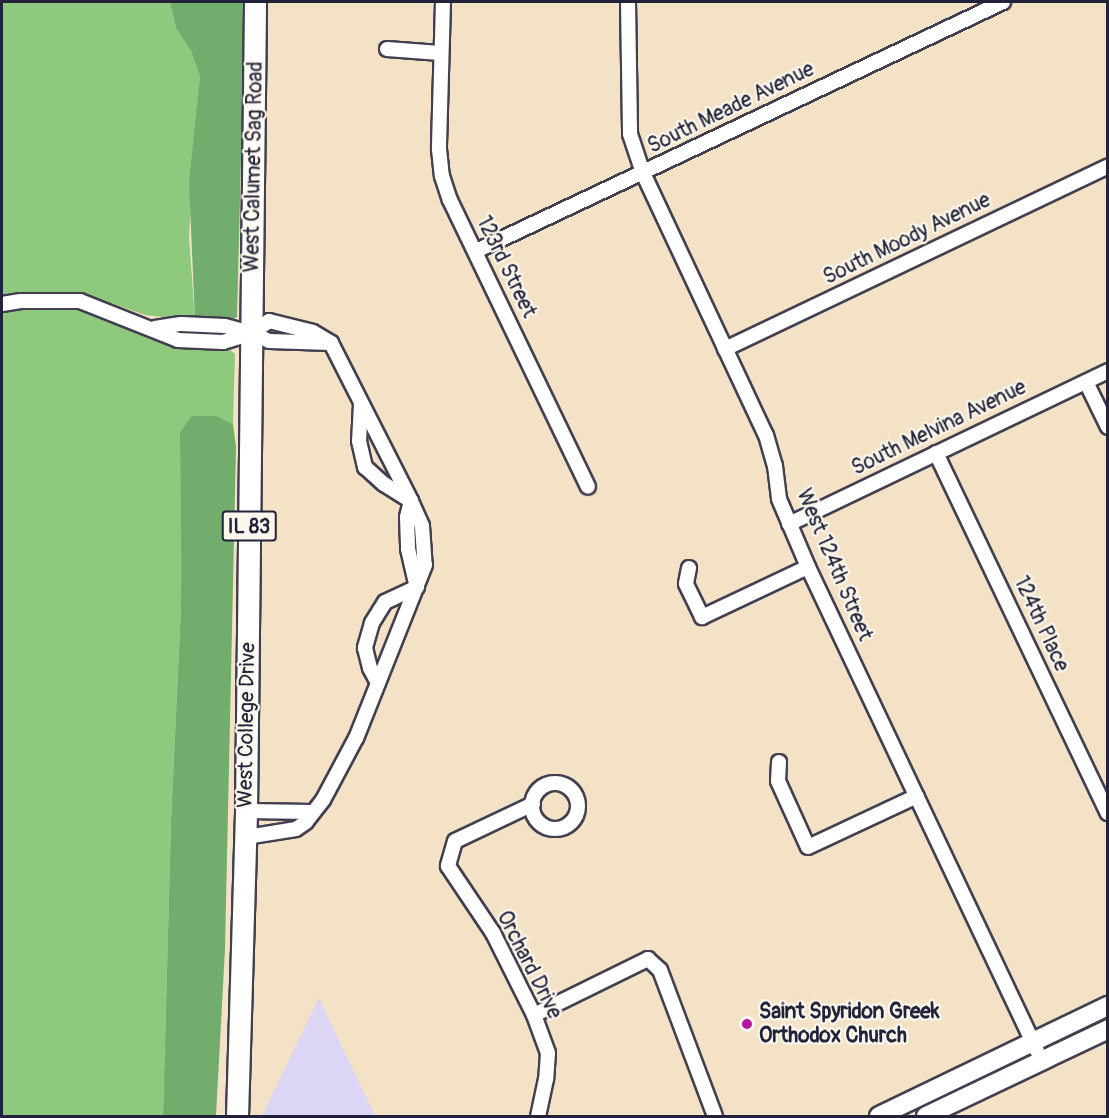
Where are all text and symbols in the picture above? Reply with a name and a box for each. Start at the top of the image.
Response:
street label: South Meade Avenue [644,57,818,159]
street label: West Calumet Sag Road [240,61,268,273]
street label: South Moody Avenue [819,188,995,290]
street label: 123rd Street [471,212,541,322]
street label: South Melvina Avenue [848,375,1030,481]
street label: West 124th Street [791,485,877,645]
road number: IL 83 [220,509,278,543]
street label: 124th Place [1008,572,1074,676]
street label: West College Drive [233,642,261,808]
street label: Orchard Drive [491,907,567,1023]
place label: Saint Spyridon Greek Orthodox Church [759,999,939,1049]
marker: Saint Spyridon Greek Orthodox Church [740,1017,754,1031]

